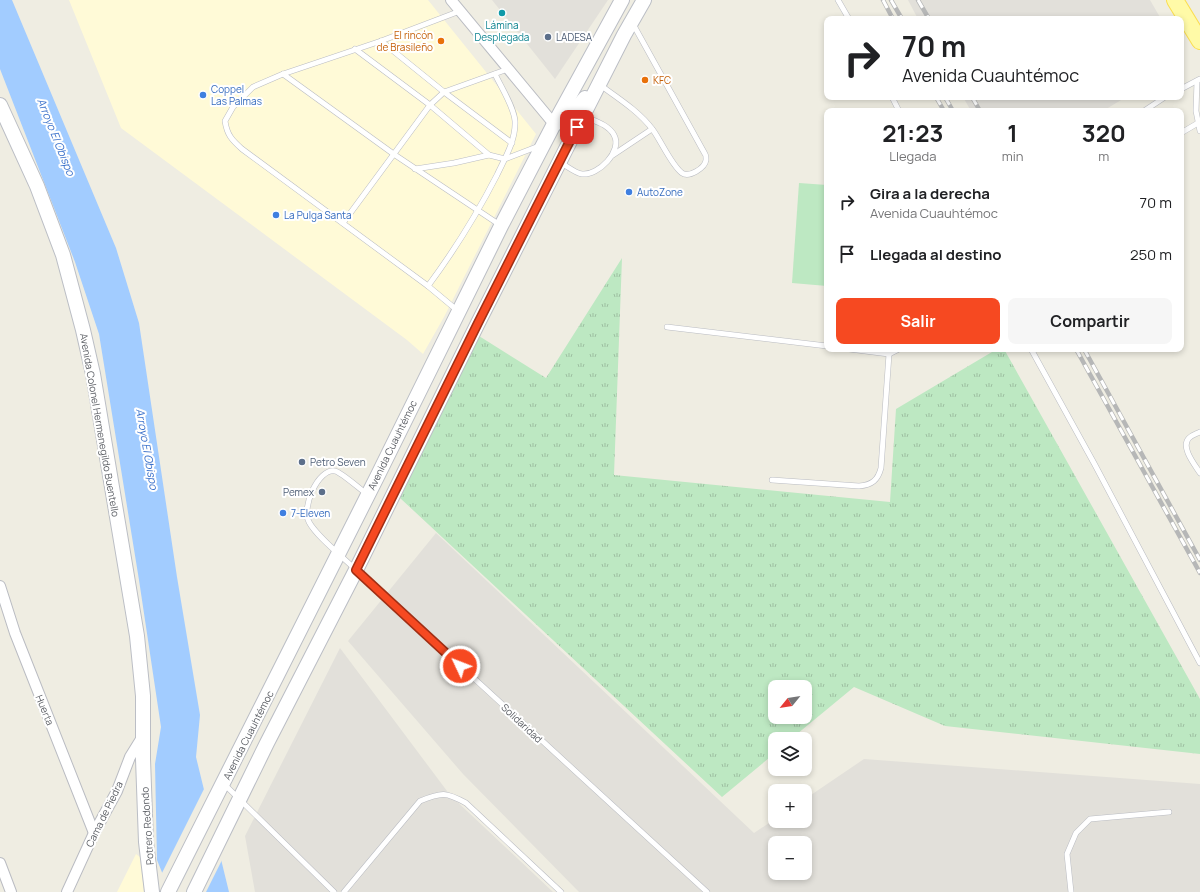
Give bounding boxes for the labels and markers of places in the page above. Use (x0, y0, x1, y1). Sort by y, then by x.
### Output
marker: Lámina Desplegada (497, 8, 507, 18)
place label: Lámina Desplegada (475, 18, 529, 44)
place label: El rincón de Brasileño (377, 28, 433, 54)
place label: LADESA (556, 30, 593, 44)
marker: LADESA (543, 32, 553, 42)
marker: El rincón de Brasileño (436, 36, 446, 46)
place label: KFC (653, 73, 671, 87)
marker: KFC (640, 75, 650, 85)
place label: Coppel Las Palmas (211, 82, 262, 108)
marker: Coppel Las Palmas (198, 90, 208, 100)
pin (560, 110, 594, 144)
place label: AutoZone (637, 185, 683, 199)
marker: AutoZone (624, 187, 634, 197)
place label: La Pulga Santa (284, 208, 352, 222)
marker: La Pulga Santa (271, 210, 281, 220)
place label: Petro Seven (310, 455, 366, 469)
marker: Petro Seven (297, 457, 307, 467)
place label: Pemex (283, 485, 315, 499)
marker: Pemex (317, 487, 327, 497)
place label: 7-Eleven (291, 506, 330, 520)
marker: 7-Eleven (278, 508, 288, 518)

